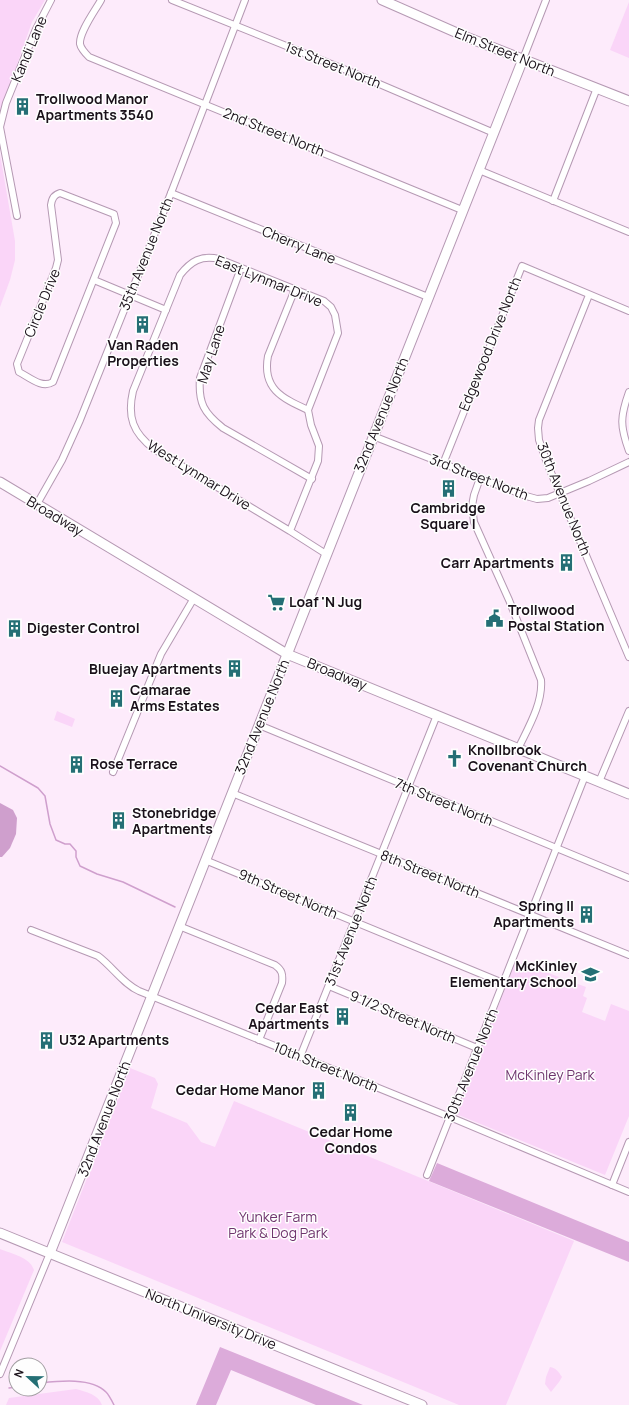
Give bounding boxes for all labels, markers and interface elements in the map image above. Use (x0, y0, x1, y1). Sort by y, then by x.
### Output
street label: Kandi Lane (6, 13, 51, 85)
street label: Elm Street North (452, 23, 558, 80)
street label: 1st Street North (282, 37, 384, 92)
place label: Trollwood Manor Apartments 3540 (36, 89, 154, 124)
building icon: Trollwood Manor Apartments 3540 (13, 97, 33, 117)
street label: 2nd Street North (221, 102, 328, 161)
street label: 35th Avenue North (114, 195, 177, 313)
street label: Cherry Lane (259, 221, 339, 268)
street label: East Lynmar Drive (213, 250, 326, 311)
street label: Circle Drive (19, 266, 64, 340)
street label: Edgewood Drive North (454, 274, 525, 414)
building icon: Van Raden Properties (133, 315, 153, 335)
street label: May Lane (192, 322, 229, 386)
place label: Van Raden Properties (107, 335, 179, 370)
street label: 32nd Avenue North (349, 354, 412, 475)
street label: West Lynmar Drive (144, 435, 255, 514)
street label: 30th Avenue North (533, 439, 596, 558)
street label: 3rd Street North (427, 449, 531, 504)
building icon: Cambridge Square I (438, 478, 458, 498)
street label: Broadway (23, 491, 88, 540)
place label: Cambridge Square I (411, 498, 485, 533)
place label: Carr Apartments (441, 553, 554, 572)
building icon: Carr Apartments (557, 553, 577, 573)
supermarket icon: Loaf 'N Jug (266, 592, 286, 612)
place label: Loaf 'N Jug (289, 592, 362, 611)
place label: Trollwood Postal Station (508, 600, 604, 635)
public building icon: Trollwood Postal Station (485, 608, 505, 628)
building icon: Digester Control (4, 618, 24, 638)
place label: Digester Control (27, 618, 140, 637)
street label: Broadway (304, 653, 370, 694)
street label: 32nd Avenue North (230, 656, 293, 777)
place label: Bluejay Apartments (89, 659, 222, 678)
building icon: Bluejay Apartments (225, 659, 245, 679)
place label: Camarae Arms Estates (130, 680, 220, 715)
building icon: Camarae Arms Estates (107, 688, 127, 708)
place label: Knollbrook Covenant Church (468, 740, 587, 775)
church icon: Knollbrook Covenant Church (445, 748, 465, 768)
building icon: Rose Terrace (67, 754, 87, 774)
place label: Rose Terrace (90, 754, 178, 773)
street label: 7th Street North (392, 773, 496, 830)
place label: Stonebridge Apartments (132, 803, 216, 838)
building icon: Stonebridge Apartments (109, 811, 129, 831)
street label: 8th Street North (378, 845, 483, 902)
street label: 9th Street North (236, 864, 341, 923)
street label: 31st Avenue North (320, 873, 381, 988)
place label: Spring II Apartments (493, 896, 574, 931)
building icon: Spring II Apartments (577, 904, 597, 924)
place label: McKinley Elementary School (450, 956, 577, 991)
school or university icon: McKinley Elementary School (580, 964, 600, 984)
street label: 9 1/2 Street North (347, 986, 459, 1048)
place label: Cedar East Apartments (248, 998, 329, 1033)
street label: 30th Avenue North (439, 1005, 502, 1124)
building icon: Cedar East Apartments (332, 1006, 352, 1026)
building icon: U32 Apartments (36, 1030, 56, 1050)
place label: U32 Apartments (59, 1030, 170, 1049)
street label: 10th Street North (271, 1037, 381, 1096)
street label: 32nd Avenue North (73, 1058, 134, 1179)
park label: McKinley Park (506, 1065, 595, 1084)
place label: Cedar Home Manor (176, 1080, 305, 1099)
building icon: Cedar Home Manor (308, 1080, 328, 1100)
building icon: Cedar Home Condos (341, 1102, 361, 1122)
place label: Cedar Home Condos (309, 1122, 393, 1157)
park label: Yunker Farm Park & Dog Park (228, 1207, 329, 1242)
street label: North University Drive (143, 1284, 280, 1354)
north arrow (8, 1357, 48, 1397)
text: N (10, 1367, 27, 1380)

